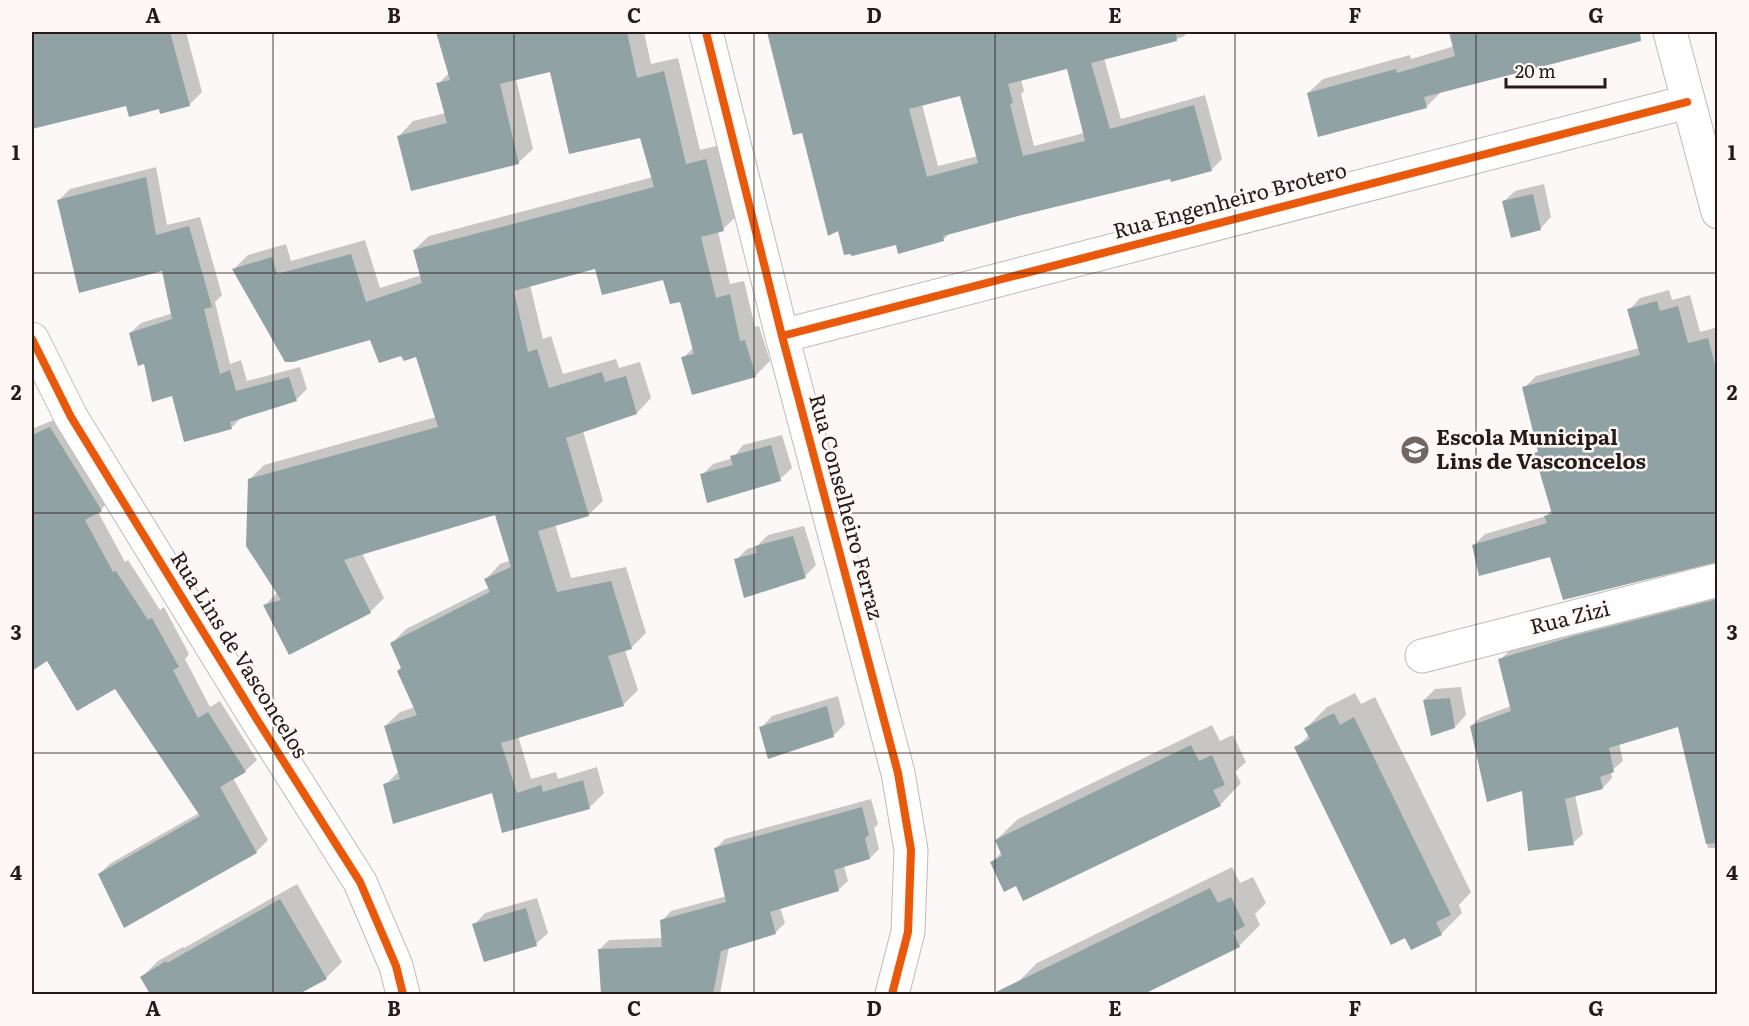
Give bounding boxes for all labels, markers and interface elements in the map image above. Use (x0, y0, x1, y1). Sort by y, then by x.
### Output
text: A (145, 0, 161, 29)
text: B (387, 0, 401, 29)
text: C (627, 0, 641, 29)
text: D (866, 0, 882, 29)
text: E (1108, 0, 1122, 29)
text: F (1349, 0, 1362, 29)
text: G (1588, 0, 1604, 29)
scale bar (1506, 51, 1605, 89)
text: 20 m (1515, 57, 1556, 84)
text: 1 (12, 136, 20, 166)
text: 1 (1728, 136, 1736, 166)
street label: Rua Engenheiro Brotero (1109, 152, 1350, 245)
text: 2 (11, 376, 22, 406)
text: 2 (1727, 376, 1738, 406)
street label: Rua Conselheiro Ferraz (803, 390, 894, 623)
place label: Escola Municipal Lins de Vasconcelos (1436, 420, 1646, 475)
school or university icon: Escola Municipal Lins de Vasconcelos (1399, 434, 1431, 466)
street label: Rua Lins de Vasconcelos (165, 544, 318, 763)
street label: Rua Zizi (1526, 591, 1612, 640)
text: 3 (10, 616, 22, 646)
text: 3 (1726, 616, 1738, 646)
text: 4 (10, 856, 22, 886)
text: 4 (1726, 856, 1738, 886)
text: A (145, 992, 161, 1022)
text: B (387, 992, 401, 1022)
text: C (627, 992, 641, 1022)
text: D (866, 992, 882, 1022)
text: E (1108, 992, 1122, 1022)
text: F (1349, 992, 1362, 1022)
text: G (1588, 992, 1604, 1022)

